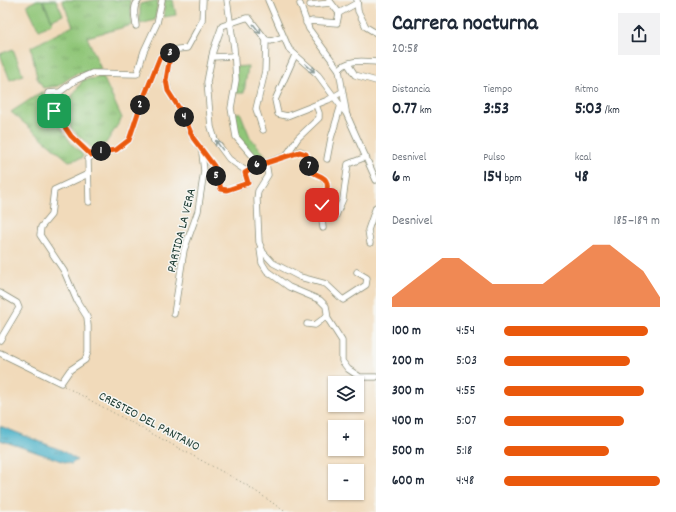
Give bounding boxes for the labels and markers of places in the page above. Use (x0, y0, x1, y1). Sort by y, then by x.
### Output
pin: 3 (160, 43, 180, 63)
pin (37, 94, 71, 128)
pin: 2 (130, 95, 150, 115)
pin: 4 (174, 107, 194, 127)
pin: 1 (91, 141, 111, 161)
pin: 6 (247, 155, 267, 175)
pin: 7 (299, 156, 319, 176)
pin: 5 (206, 166, 226, 186)
pin (305, 188, 339, 222)

